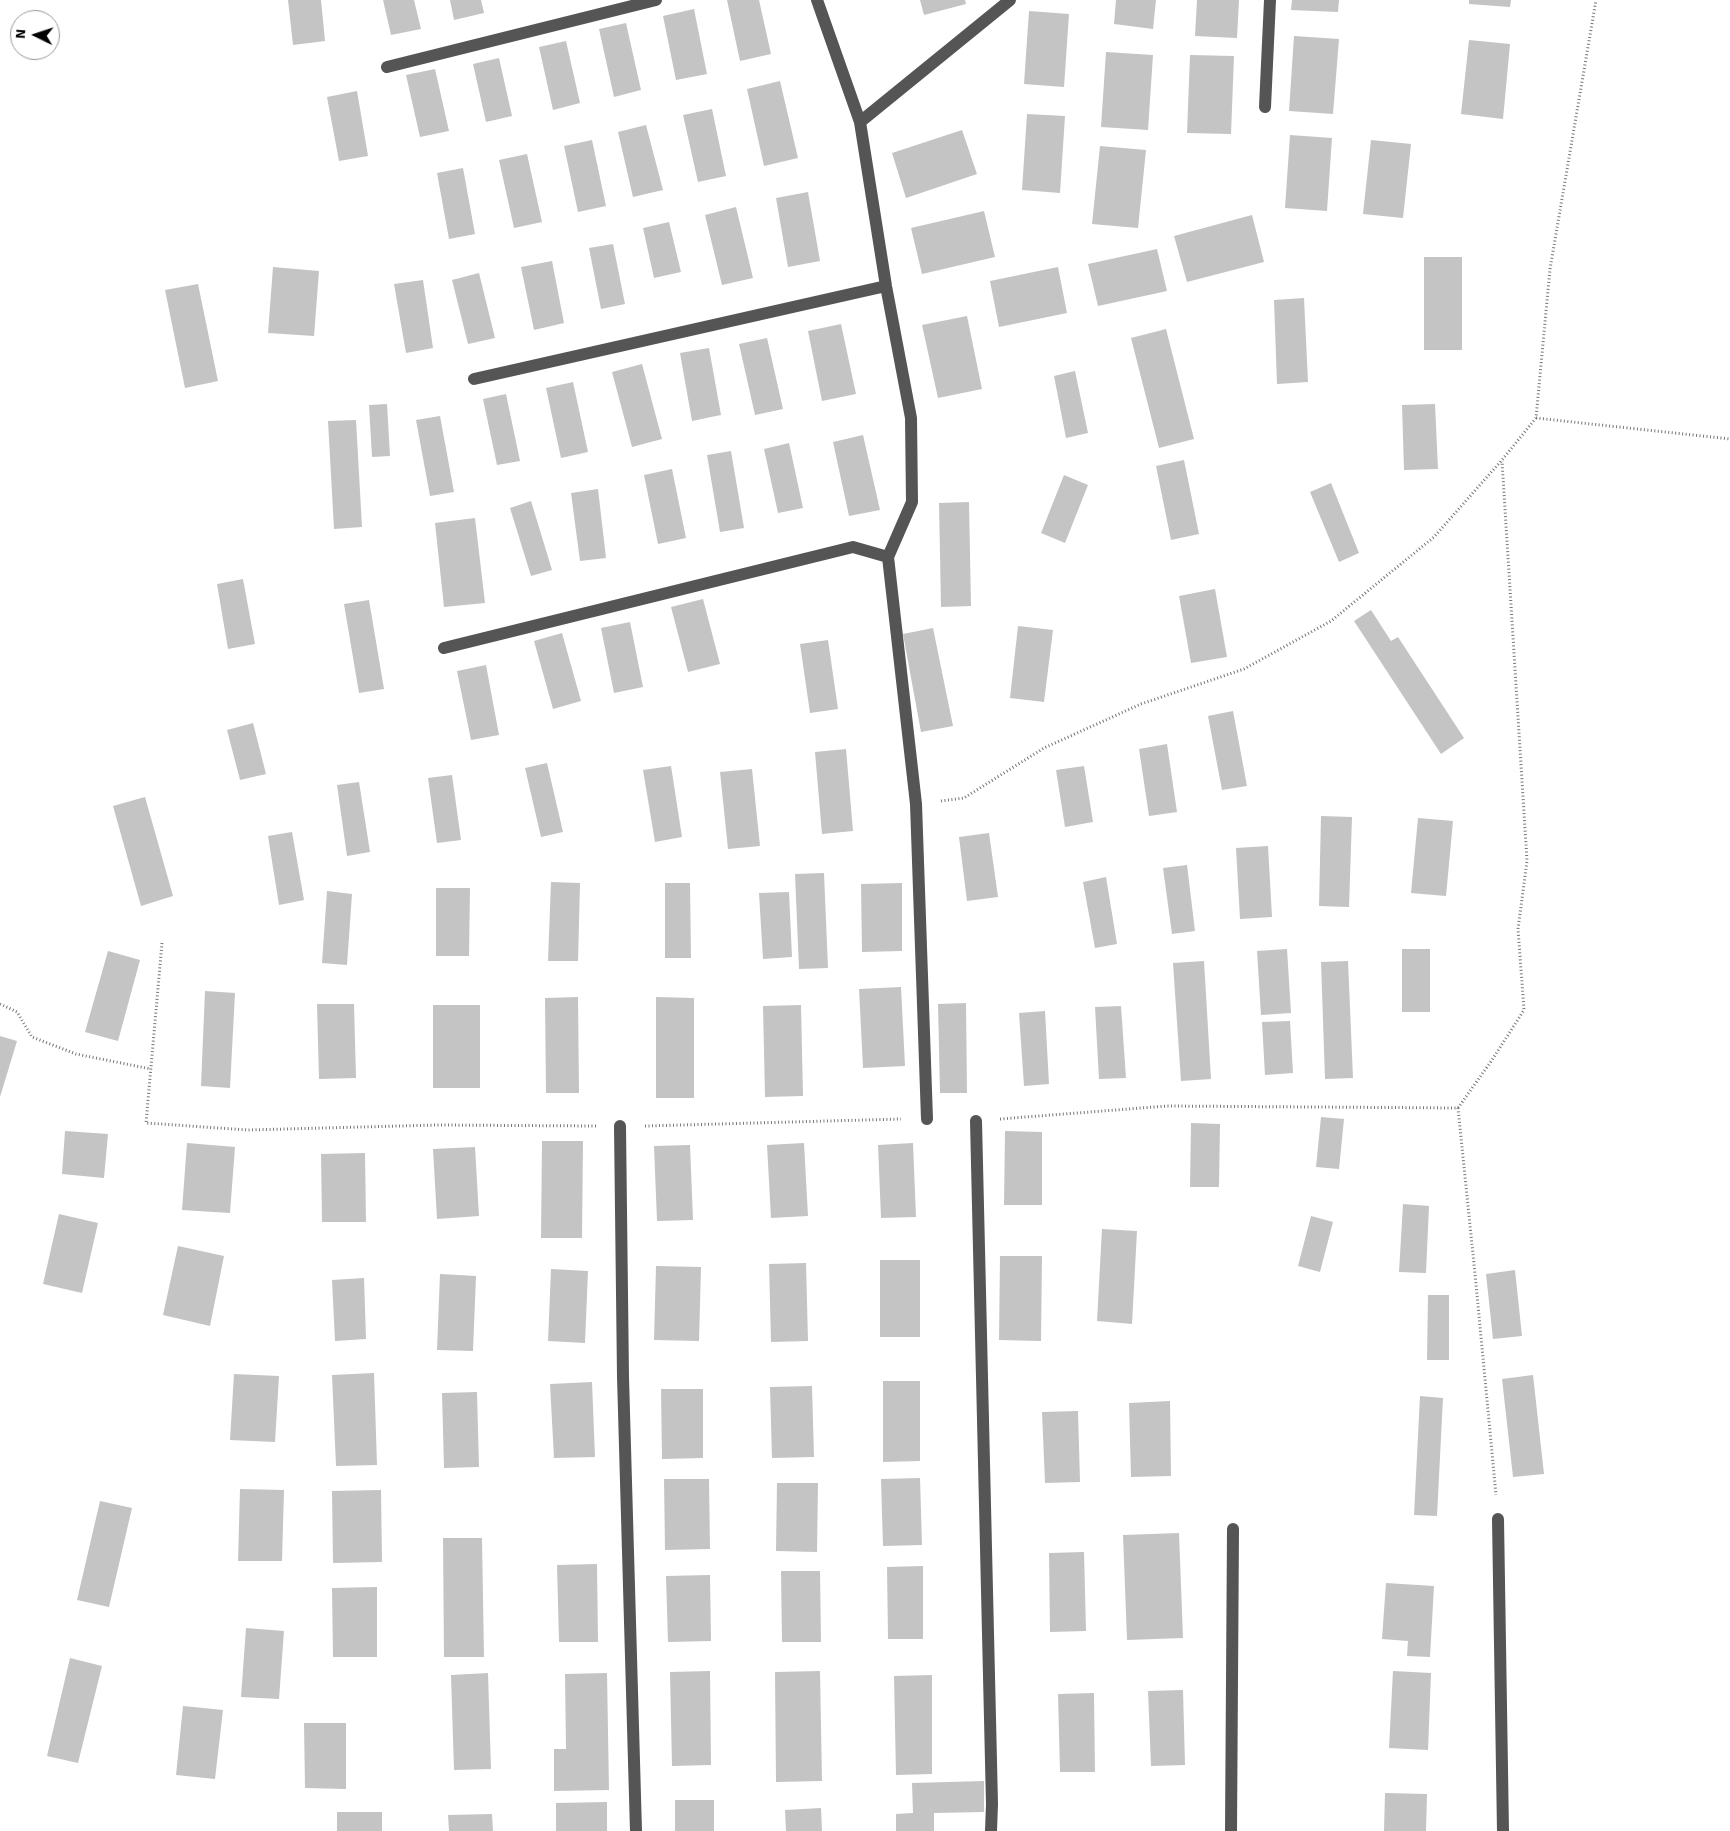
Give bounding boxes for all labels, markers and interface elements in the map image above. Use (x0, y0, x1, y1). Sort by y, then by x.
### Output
north arrow (10, 10, 60, 60)
text: N (12, 29, 29, 39)

